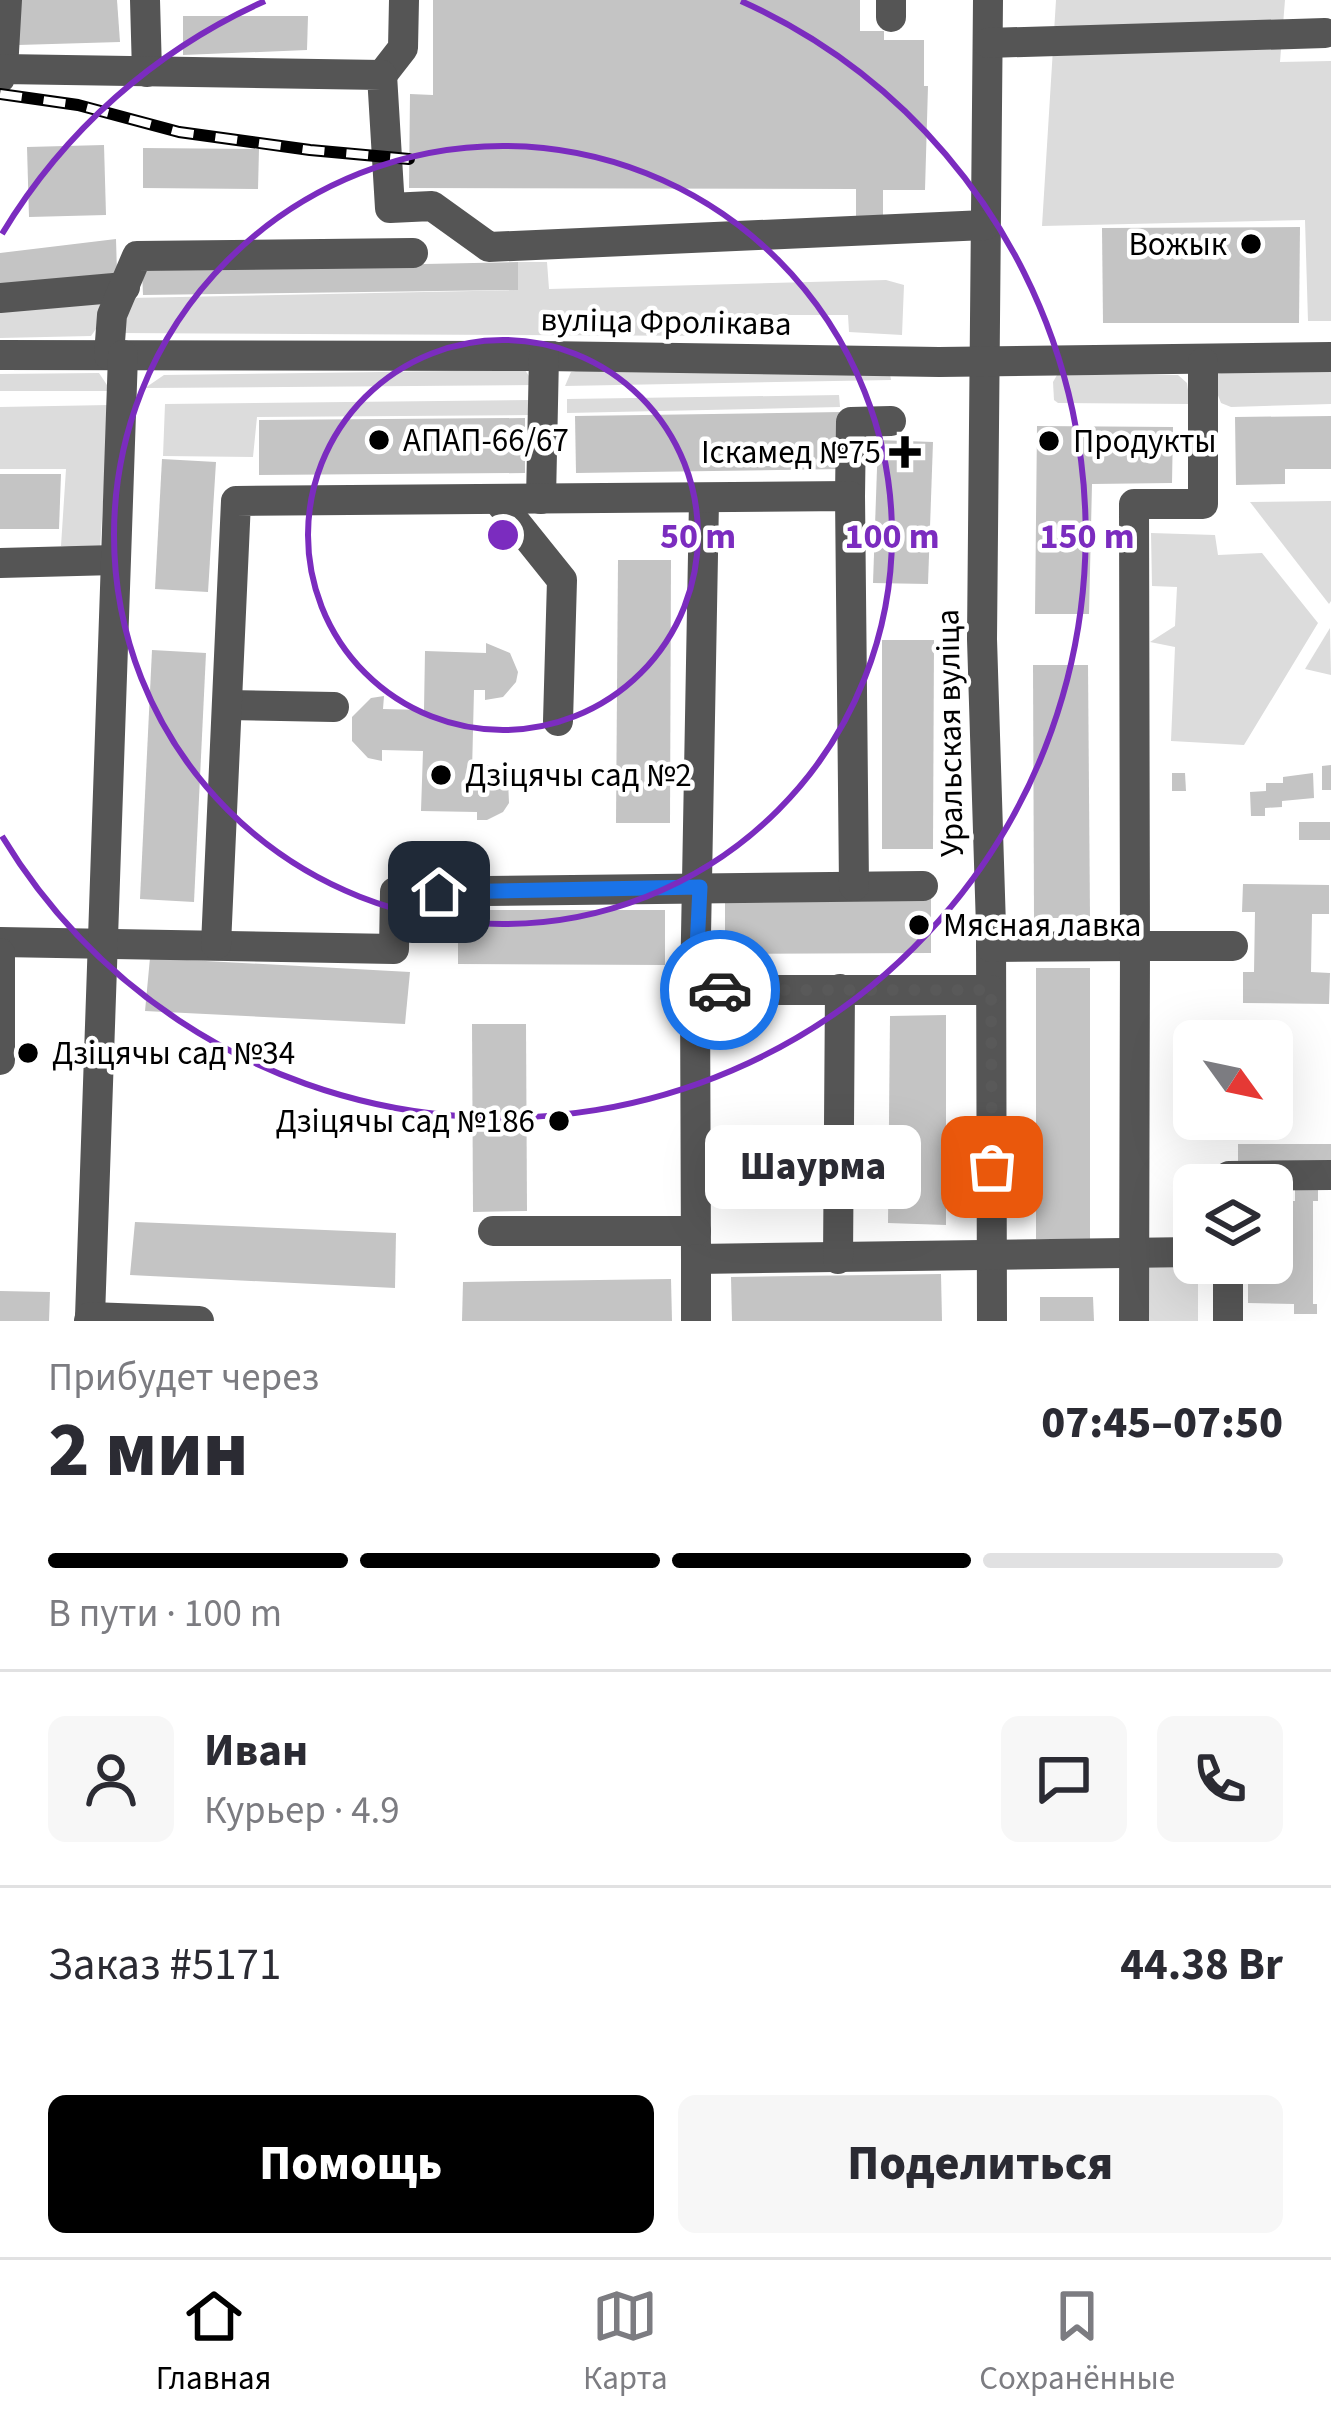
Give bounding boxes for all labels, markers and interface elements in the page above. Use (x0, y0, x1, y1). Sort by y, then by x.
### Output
place label: Вожык (1128, 221, 1228, 268)
marker: Вожык (1238, 231, 1264, 257)
street label: вуліца Фролікава (540, 296, 792, 348)
place label: АПАП-66/67 (403, 417, 569, 464)
place label: Продукты (1073, 418, 1217, 465)
marker: АПАП-66/67 (366, 427, 392, 453)
marker: Продукты (1036, 428, 1062, 454)
place label: Іскамед №75 (701, 429, 881, 476)
marker: Іскамед №75 (892, 439, 918, 465)
text: 50 m (660, 511, 736, 562)
text: 100 m (844, 511, 940, 562)
text: 150 m (1039, 511, 1135, 562)
centre of rings (482, 514, 524, 556)
street label: Уральская вуліца (924, 609, 976, 857)
place label: Дзіцячы сад №2 (465, 752, 692, 799)
marker: Дзіцячы сад №2 (428, 762, 454, 788)
pin (388, 841, 490, 943)
icon: home (406, 859, 472, 925)
place label: Мясная лавка (943, 902, 1141, 949)
marker: Мясная лавка (906, 912, 932, 938)
courier (660, 930, 780, 1050)
icon: car (687, 957, 753, 1023)
north arrow (1173, 1020, 1293, 1140)
map controls (1173, 1020, 1293, 1284)
place label: Дзіцячы сад №34 (52, 1030, 295, 1077)
marker: Дзіцячы сад №34 (15, 1040, 41, 1066)
place label: Дзіцячы сад №186 (275, 1098, 535, 1145)
marker: Дзіцячы сад №186 (546, 1108, 572, 1134)
pin (941, 1116, 1043, 1218)
callout: Шаурма (704, 1125, 920, 1209)
icon: bag (959, 1134, 1025, 1200)
text: Шаурма (740, 1139, 886, 1195)
button: layers (1173, 1164, 1293, 1284)
text: Прибудет через (48, 1350, 319, 1406)
text: 07:45–07:50 (1041, 1391, 1283, 1455)
text: 2 мин (48, 1395, 249, 1506)
text: В пути · 100 m (48, 1586, 282, 1642)
button: person (48, 1716, 174, 1842)
button: chat (1001, 1716, 1127, 1842)
button: phone (1157, 1716, 1283, 1842)
text: Иван (204, 1719, 308, 1783)
text: Курьер · 4.9 (204, 1783, 400, 1839)
text: Заказ #5171 (48, 1933, 281, 1997)
text: 44.38 Br (1120, 1933, 1283, 1997)
button: Помощь (48, 2095, 654, 2233)
button: Поделиться (678, 2095, 1283, 2233)
tab: Главная (156, 2283, 272, 2402)
tab: Карта (583, 2283, 668, 2402)
tab: Сохранённые (979, 2283, 1175, 2402)

